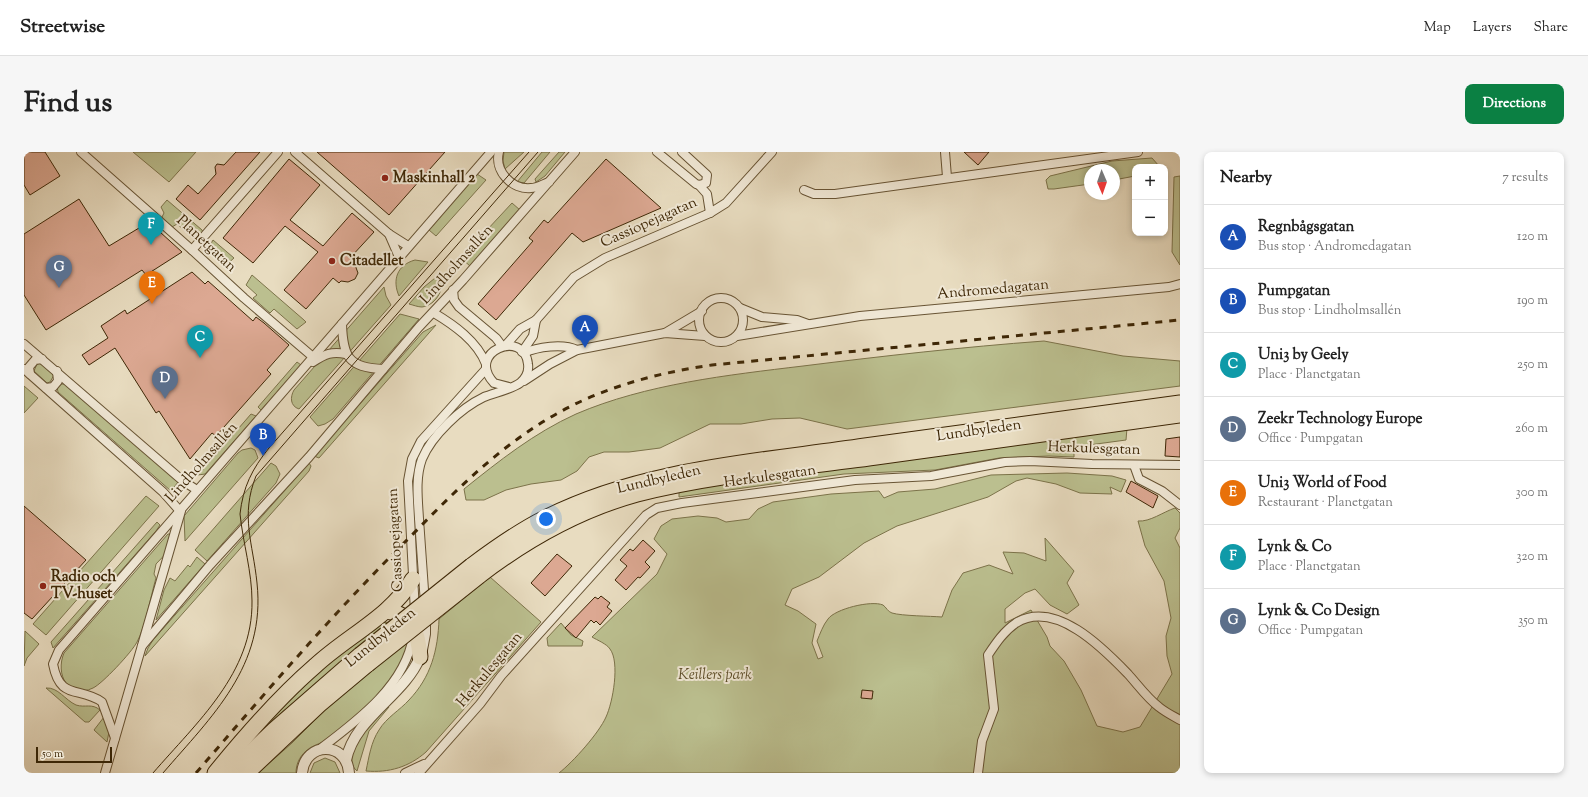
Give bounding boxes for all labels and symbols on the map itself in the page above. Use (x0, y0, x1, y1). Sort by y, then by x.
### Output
north arrow (1084, 164, 1120, 200)
place label: Maskinhall 2 (393, 168, 476, 189)
marker: Maskinhall 2 (380, 173, 390, 183)
street label: Cassiopejagatan (597, 192, 701, 254)
street label: Planetgatan (171, 211, 241, 277)
pin: F (138, 212, 164, 245)
street label: Lindholmsallén (415, 220, 499, 309)
place label: Citadellet (340, 251, 404, 272)
pin: G (46, 255, 72, 288)
marker: Citadellet (327, 256, 337, 266)
pin: E (139, 271, 165, 304)
street label: Andromedagatan (936, 275, 1050, 305)
pin: A (572, 315, 598, 348)
pin: C (187, 325, 213, 358)
pin: D (152, 366, 178, 399)
street label: Lundbyleden (935, 415, 1023, 447)
street label: Lindholmsallén (161, 418, 243, 508)
pin: B (250, 423, 276, 456)
street label: Herkulesgatan (1047, 437, 1141, 461)
street label: Lundbyleden (615, 460, 703, 500)
street label: Herkulesgatan (723, 460, 818, 494)
street label: Cassiopejagatan (383, 487, 409, 592)
your location (536, 509, 556, 529)
place label: Radio och TV-huset (51, 567, 116, 605)
marker: Radio och TV-huset (38, 581, 48, 591)
street label: Lundbyleden (341, 603, 421, 673)
street label: Herkulesgatan (452, 628, 528, 712)
park label: Keillers park (678, 665, 752, 686)
scale bar (36, 745, 112, 764)

